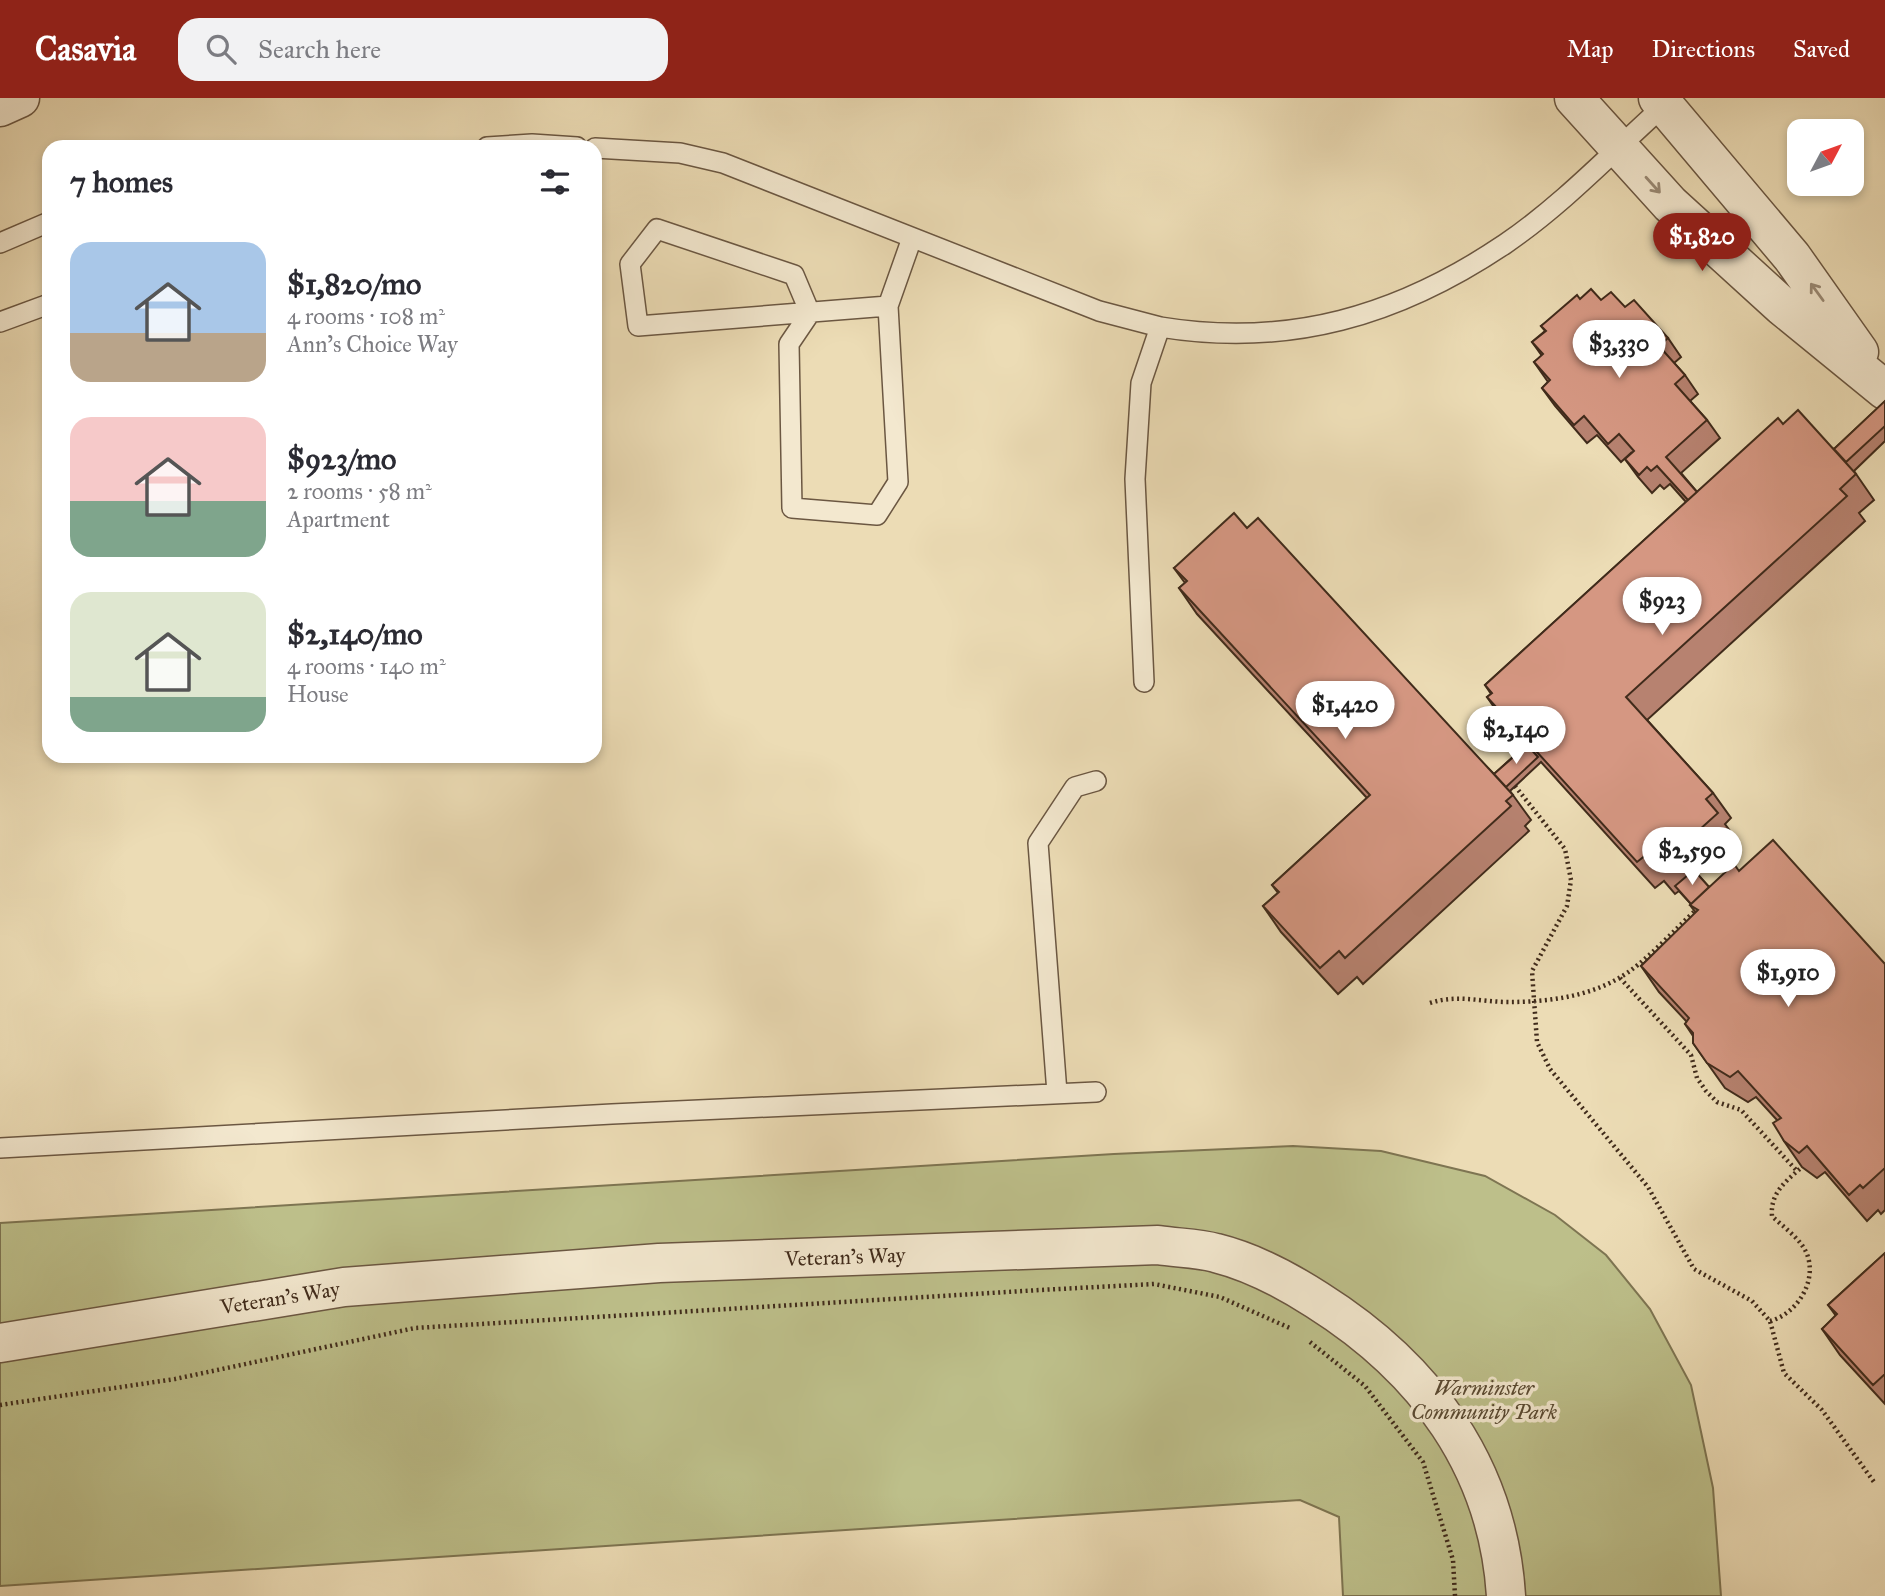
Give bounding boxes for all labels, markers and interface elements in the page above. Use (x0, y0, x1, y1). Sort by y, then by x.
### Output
search box (178, 18, 668, 81)
text: Casavia (35, 29, 136, 69)
icon: search (202, 30, 240, 68)
text: Search here (258, 33, 381, 65)
text: Map (1567, 34, 1614, 64)
text: Directions (1652, 34, 1755, 64)
text: Saved (1793, 34, 1850, 64)
north arrow (1787, 119, 1864, 196)
map controls (1787, 119, 1864, 196)
icon: filters (536, 163, 574, 201)
text: 7 homes (70, 164, 173, 200)
one-way arrow (1645, 176, 1661, 194)
pin: $1,820 (1645, 214, 1759, 273)
text: $1,820 (1669, 222, 1735, 250)
text: $1,820/mo (287, 266, 421, 302)
icon: home (126, 270, 210, 354)
one-way arrow (1810, 283, 1824, 302)
text: 4 rooms · 108 m² (287, 302, 445, 330)
pin: $3,330 (1562, 320, 1676, 380)
text: $3,330 (1589, 329, 1649, 357)
text: Ann's Choice Way (287, 330, 458, 358)
text: $923/mo (287, 441, 396, 477)
icon: home (126, 445, 210, 529)
text: 2 rooms · 58 m² (287, 477, 432, 505)
text: Apartment (287, 505, 390, 533)
pin: $923 (1621, 578, 1703, 637)
text: $923 (1639, 586, 1685, 614)
text: $2,140/mo (287, 616, 423, 652)
icon: home (126, 620, 210, 704)
text: 4 rooms · 140 m² (287, 652, 446, 680)
text: House (287, 680, 349, 708)
pin: $1,420 (1288, 682, 1402, 741)
text: $1,420 (1312, 690, 1378, 718)
pin: $2,140 (1459, 706, 1573, 766)
text: $2,140 (1483, 715, 1549, 743)
pin: $2,590 (1635, 828, 1749, 887)
text: $2,590 (1658, 836, 1726, 864)
pin: $1,910 (1731, 950, 1845, 1009)
text: $1,910 (1756, 958, 1820, 986)
street label: Veteran's Way (783, 1242, 907, 1272)
street label: Veteran's Way (217, 1276, 343, 1320)
park label: Warminster Community Park (1411, 1375, 1558, 1425)

